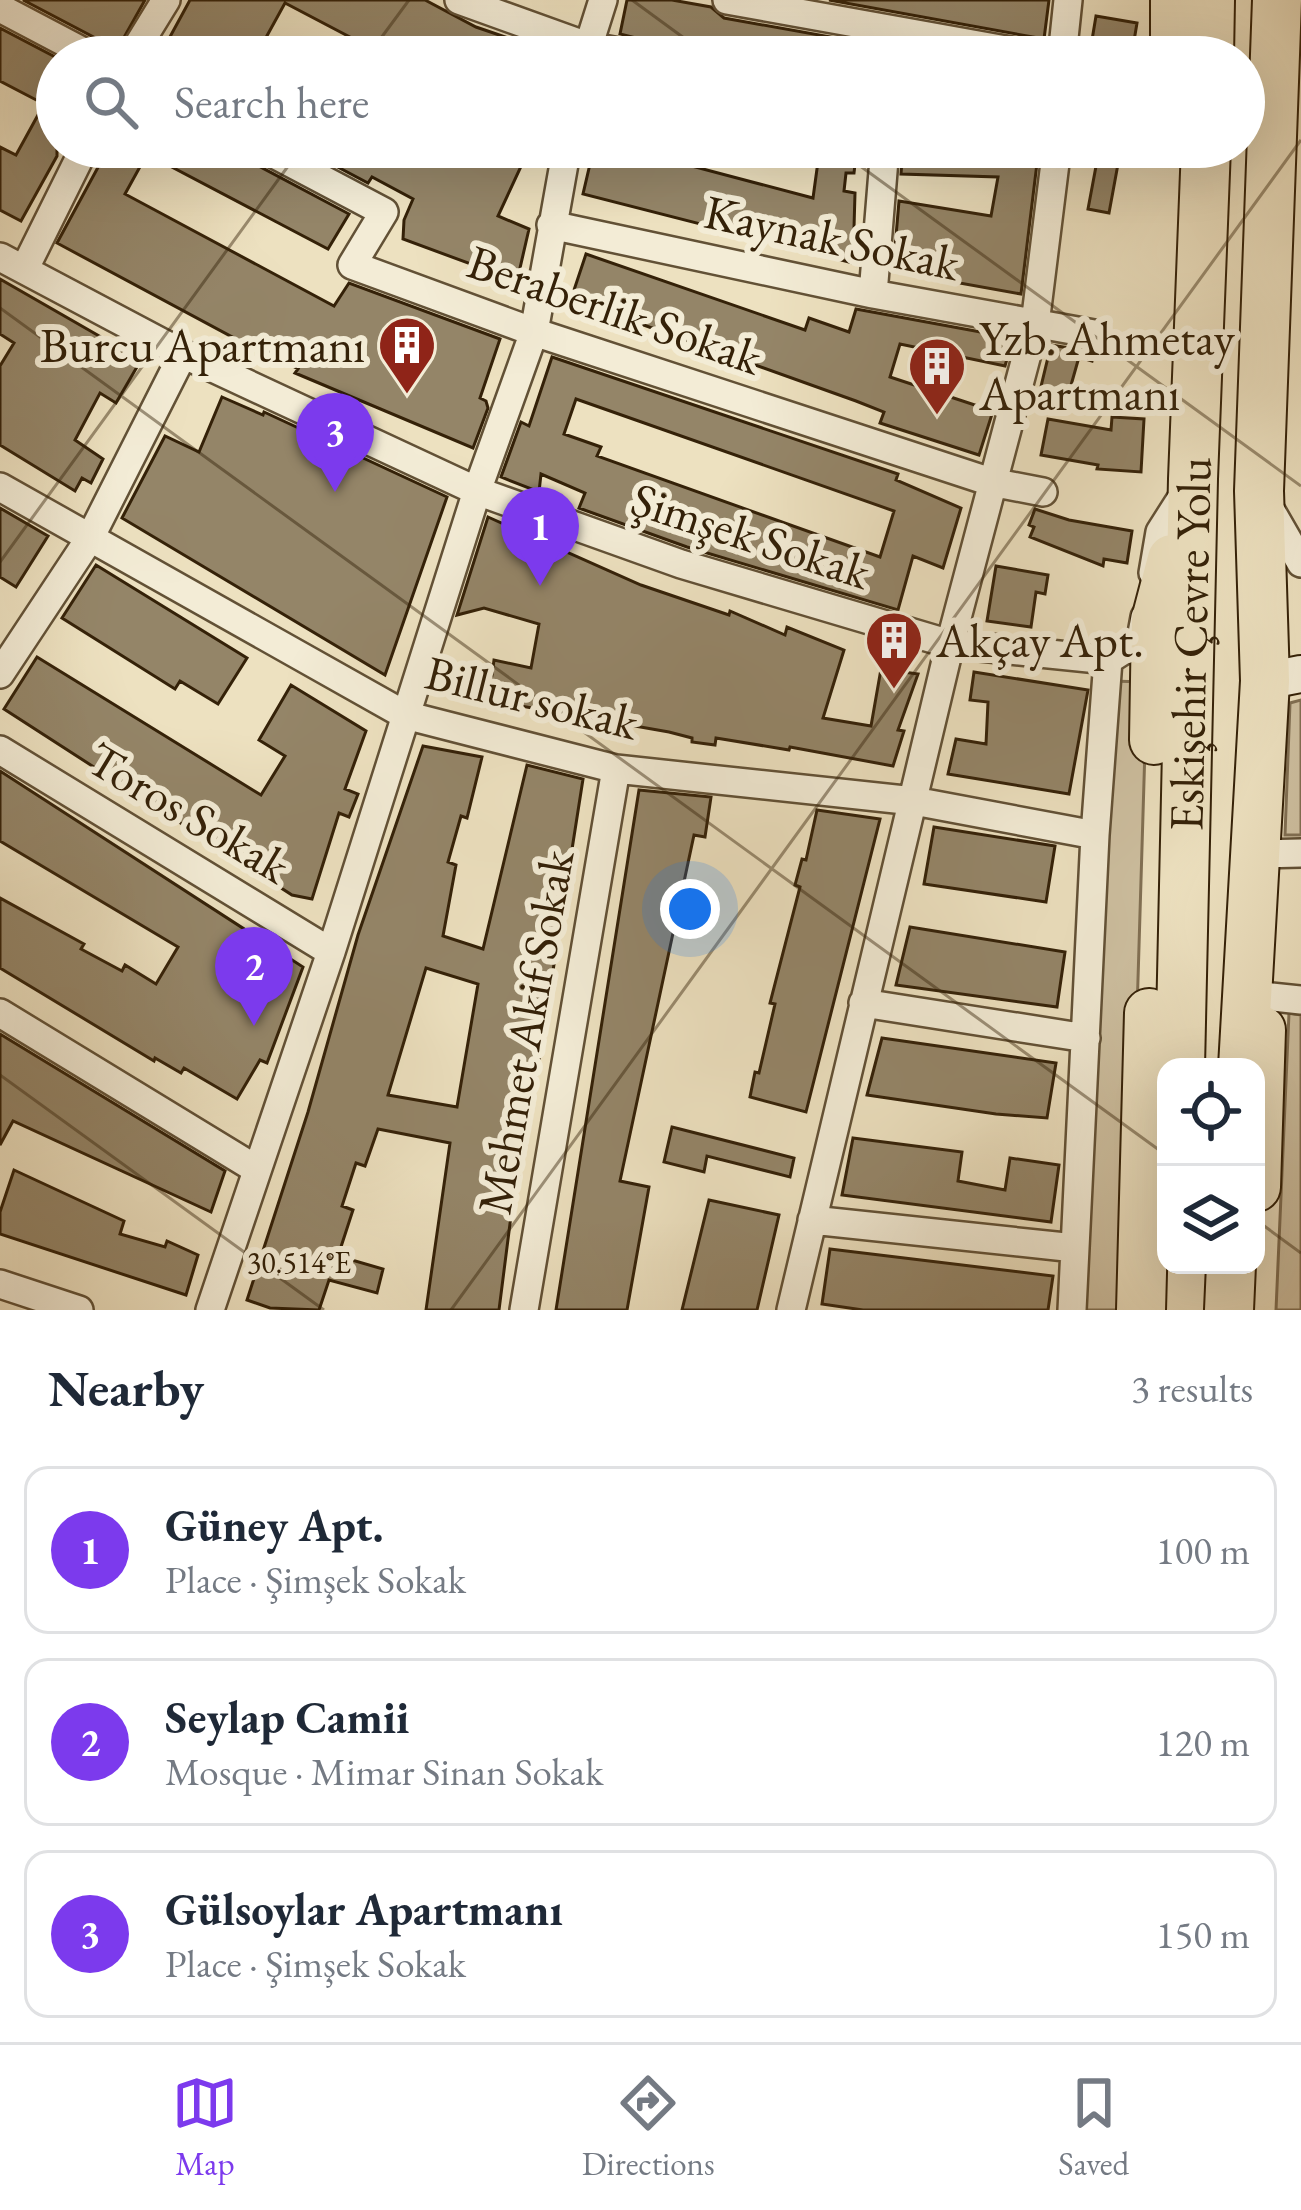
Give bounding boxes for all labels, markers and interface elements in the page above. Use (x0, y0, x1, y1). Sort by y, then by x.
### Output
search box (36, 36, 1265, 168)
icon: search (78, 69, 144, 135)
text: Search here (174, 73, 369, 131)
street label: Kaynak Sokak (699, 180, 965, 294)
street label: Beraberlik Sokak (460, 230, 770, 388)
place label: Yzb. Ahmetay Apartmanı (978, 307, 1236, 424)
place label: Burcu Apartmanı (40, 314, 365, 376)
building icon: Burcu Apartmanı (376, 314, 438, 396)
building icon: Yzb. Ahmetay Apartmanı (906, 335, 968, 417)
pin: 3 (296, 393, 374, 492)
street label: Eskişehir Çevre Yolu (1154, 456, 1225, 832)
street label: Şimşek Sokak (624, 467, 879, 603)
pin: 1 (501, 487, 579, 586)
building icon: Akçay Apt. (863, 609, 925, 691)
place label: Akçay Apt. (935, 609, 1144, 671)
street label: Billur sokak (419, 641, 645, 753)
street label: Toros Sokak (76, 727, 302, 897)
street label: Mehmet Akif Sokak (462, 845, 588, 1219)
your location (660, 879, 720, 939)
pin: 2 (215, 927, 293, 1026)
map controls (1157, 1058, 1265, 1274)
button: locate (1157, 1058, 1265, 1166)
button: layers (1157, 1166, 1265, 1274)
text: 30.514°E (247, 1243, 351, 1282)
text: Nearby (48, 1355, 204, 1421)
text: 3 results (1131, 1363, 1253, 1414)
text: Güney Apt. (165, 1496, 384, 1554)
text: 1 (80, 1525, 100, 1576)
text: 100 m (1156, 1525, 1250, 1576)
text: Place · Şimşek Sokak (165, 1554, 466, 1605)
text: Seylap Camii (165, 1688, 409, 1746)
text: 2 (80, 1717, 100, 1768)
text: 120 m (1156, 1717, 1250, 1768)
text: Mosque · Mimar Sinan Sokak (165, 1746, 603, 1797)
text: Gülsoylar Apartmanı (165, 1880, 563, 1938)
text: 3 (80, 1909, 100, 1960)
text: 150 m (1156, 1909, 1250, 1960)
text: Place · Şimşek Sokak (165, 1938, 466, 1989)
tab: Map (172, 2070, 238, 2185)
tab: Directions (582, 2070, 715, 2185)
tab: Saved (1058, 2070, 1129, 2185)

